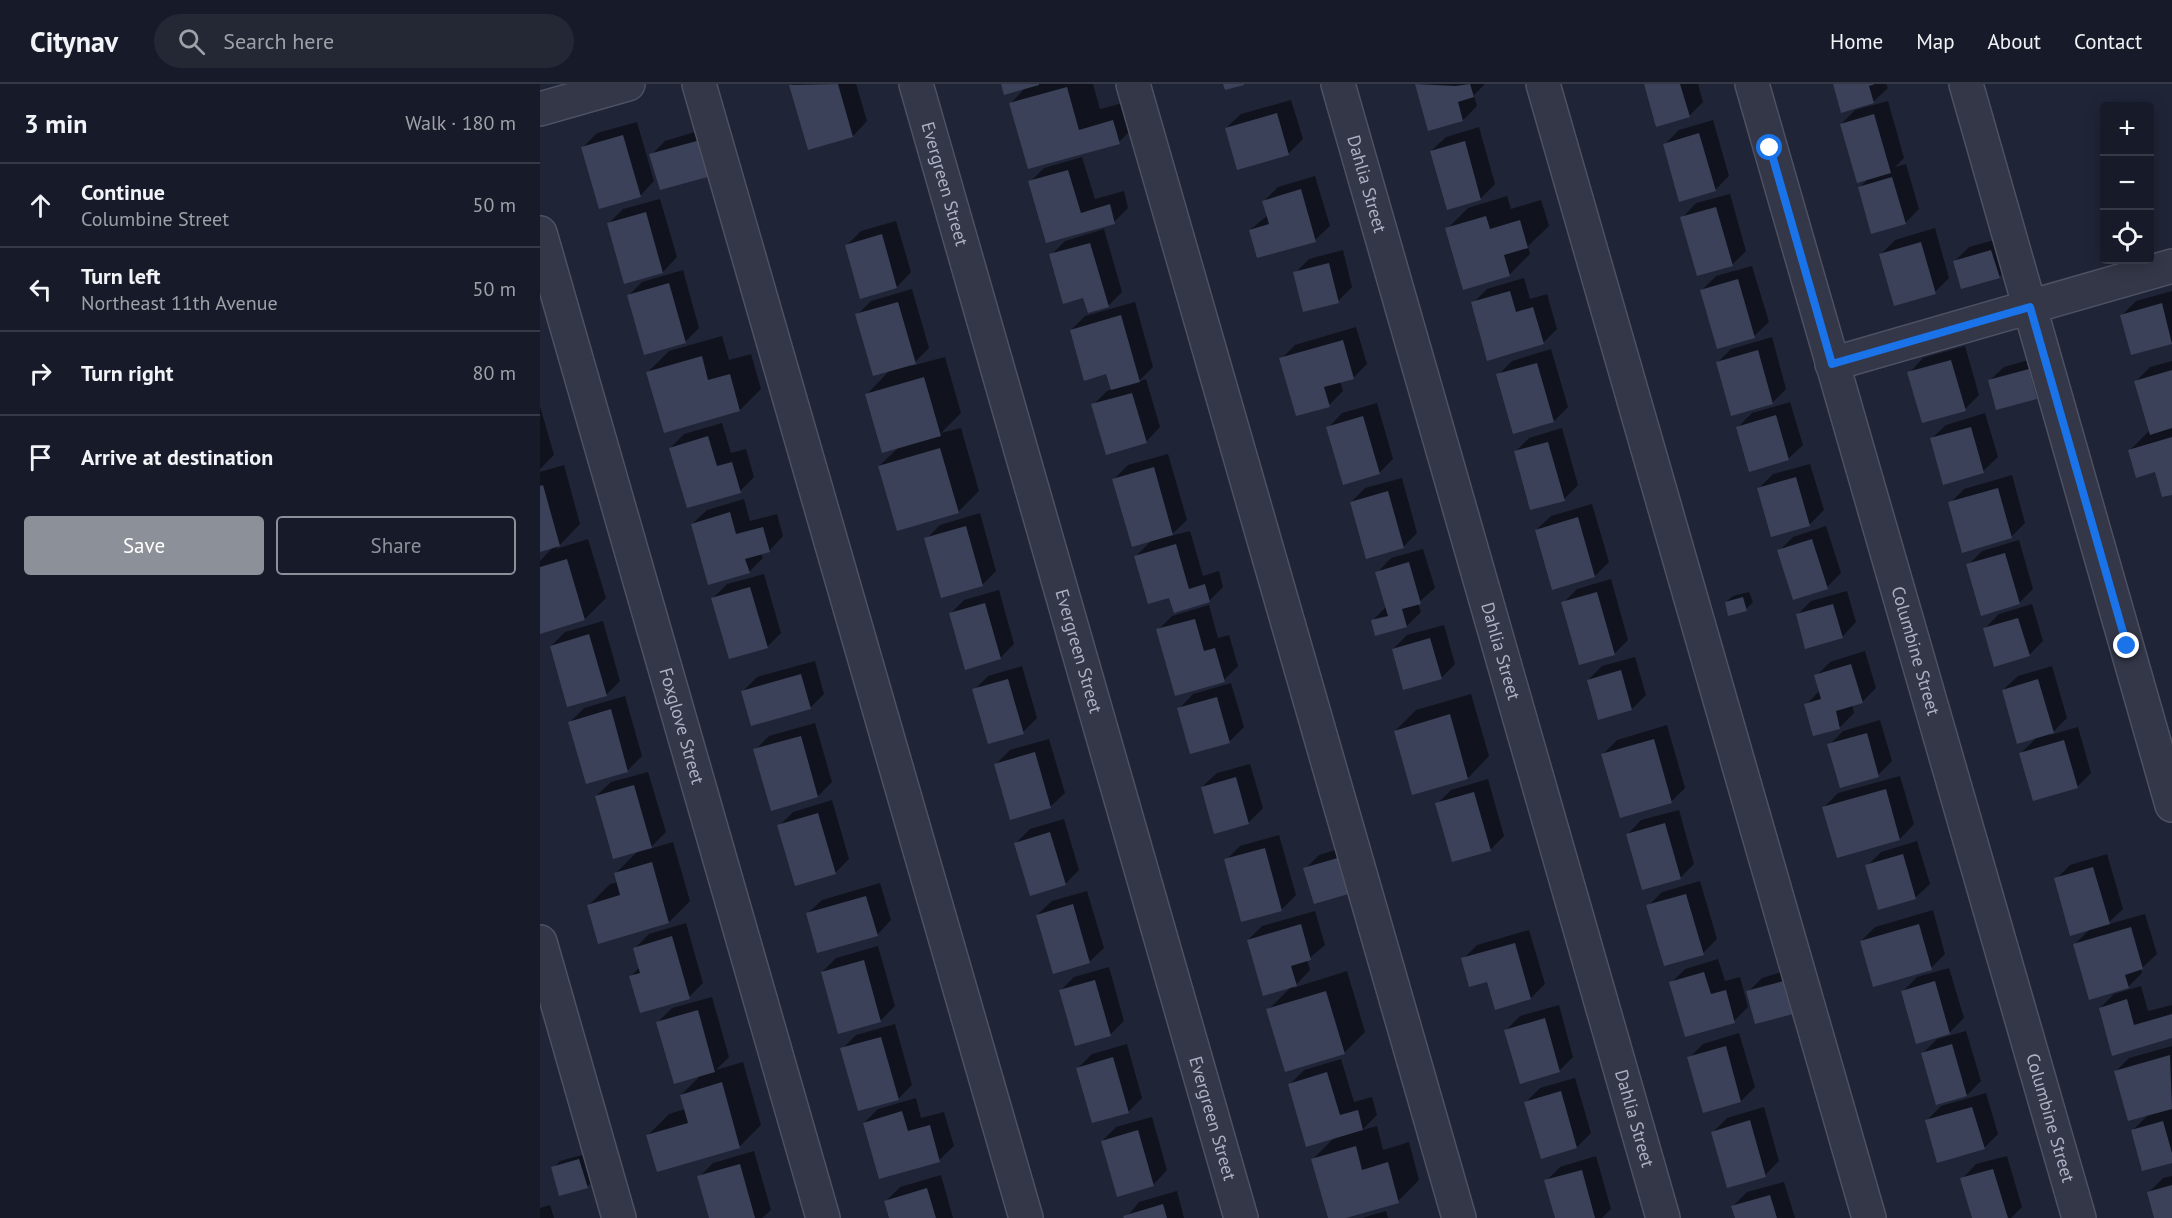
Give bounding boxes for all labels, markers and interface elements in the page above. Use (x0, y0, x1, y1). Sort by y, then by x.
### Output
search box (154, 14, 574, 68)
text: Citynav (30, 23, 118, 60)
icon: search (175, 25, 208, 58)
text: Search here (223, 27, 334, 55)
text: Home (1830, 28, 1883, 55)
text: Map (1916, 28, 1955, 55)
text: About (1988, 28, 2041, 55)
text: Contact (2074, 28, 2142, 55)
map controls (2100, 102, 2154, 264)
button: + (2100, 102, 2154, 156)
text: 3 min (24, 107, 87, 140)
text: Walk · 180 m (405, 110, 516, 136)
street label: Evergreen Street (916, 119, 974, 249)
street label: Dahlia Street (1342, 132, 1392, 235)
route start (1756, 134, 1782, 160)
button: − (2100, 156, 2154, 210)
text: Continue (81, 178, 165, 206)
icon: ahead (24, 189, 57, 222)
text: 50 m (473, 192, 516, 218)
text: Columbine Street (81, 206, 229, 232)
button: locate (2100, 210, 2154, 264)
text: Turn left (81, 262, 161, 290)
icon: left (24, 273, 57, 306)
text: 50 m (473, 276, 516, 302)
text: Northeast 11th Avenue (81, 290, 278, 316)
icon: right (24, 357, 57, 390)
text: Turn right (81, 359, 173, 387)
text: 80 m (473, 360, 516, 386)
icon: arrive (24, 441, 57, 474)
text: Arrive at destination (81, 443, 273, 471)
button: Save (24, 516, 264, 575)
button: Share (276, 516, 516, 575)
street label: Columbine Street (1886, 584, 1945, 718)
street label: Evergreen Street (1050, 586, 1108, 716)
street label: Dahlia Street (1476, 600, 1526, 702)
route end (2113, 632, 2139, 658)
street label: Foxglove Street (654, 665, 710, 787)
street label: Columbine Street (2021, 1051, 2080, 1185)
street label: Evergreen Street (1184, 1054, 1242, 1183)
street label: Dahlia Street (1610, 1067, 1660, 1170)

